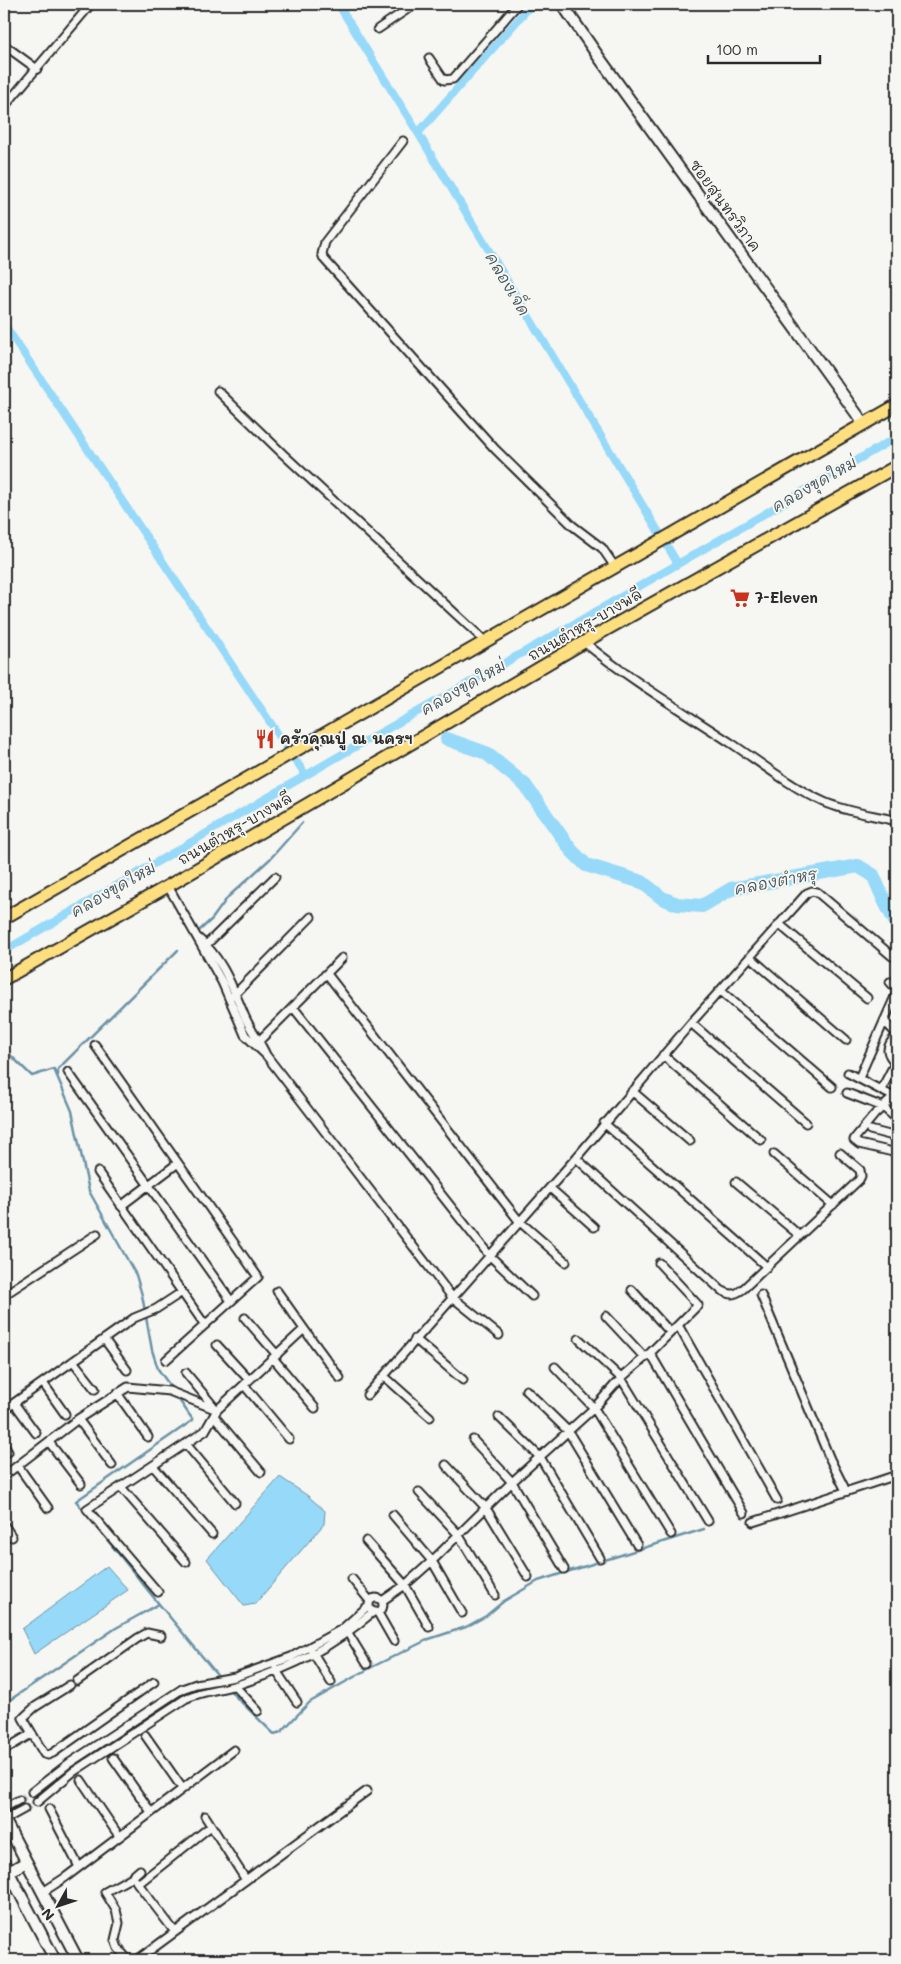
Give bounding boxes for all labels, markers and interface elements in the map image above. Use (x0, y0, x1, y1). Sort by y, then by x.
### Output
scale bar (708, 32, 821, 64)
text: 100 m (716, 39, 758, 59)
street label: ซอยสุนทรวิภาค (684, 155, 766, 257)
water label: คลองเจ็ด (481, 247, 538, 319)
water label: คลองขุดใหม่ (768, 450, 862, 519)
street label: ถนนตำหรุ-บางพลี (524, 583, 646, 667)
supermarket icon: 7-Eleven (729, 587, 751, 609)
place label: 7-Eleven (755, 587, 818, 607)
water label: คลองขุดใหม่ (417, 653, 511, 722)
restaurant icon: ครัวคุณปู ณ นครฯ (254, 728, 276, 750)
place label: ครัวคุณปู ณ นครฯ (280, 728, 413, 751)
street label: ถนนตำหรุ-บางพลี (174, 787, 296, 871)
water label: คลองขุดใหม่ (67, 855, 161, 924)
water label: คลองตำหรุ (733, 862, 820, 902)
north arrow (32, 1882, 82, 1932)
text: N (37, 1904, 58, 1925)

